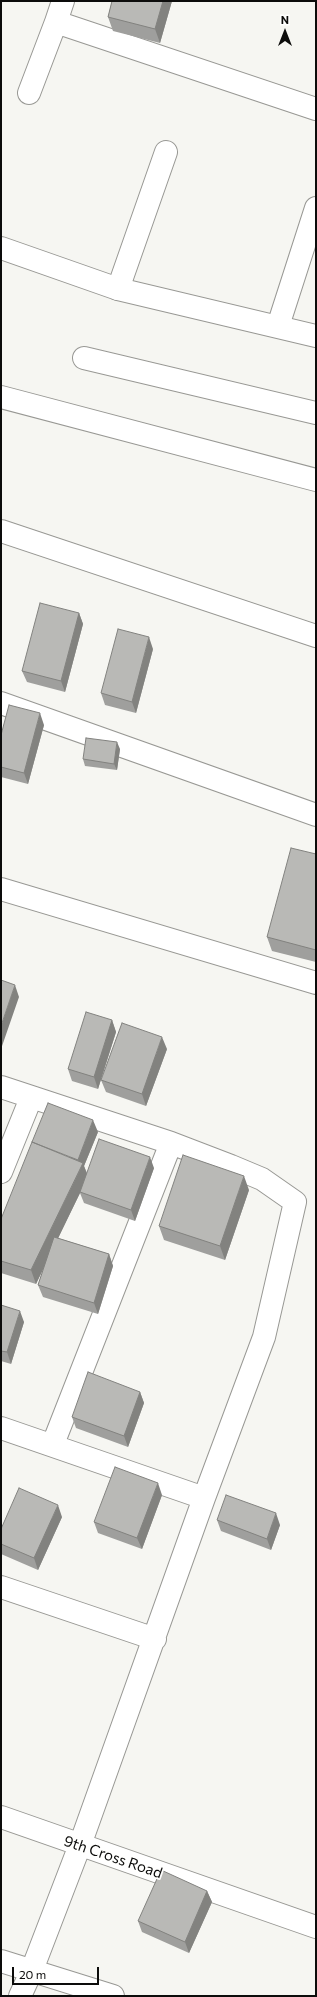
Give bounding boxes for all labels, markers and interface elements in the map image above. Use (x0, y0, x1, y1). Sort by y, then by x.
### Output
north arrow (265, 12, 305, 52)
text: N (281, 13, 289, 26)
street label: 9th Cross Road (61, 1832, 165, 1882)
scale bar (14, 1959, 101, 1985)
text: 20 m (19, 1967, 46, 1981)

